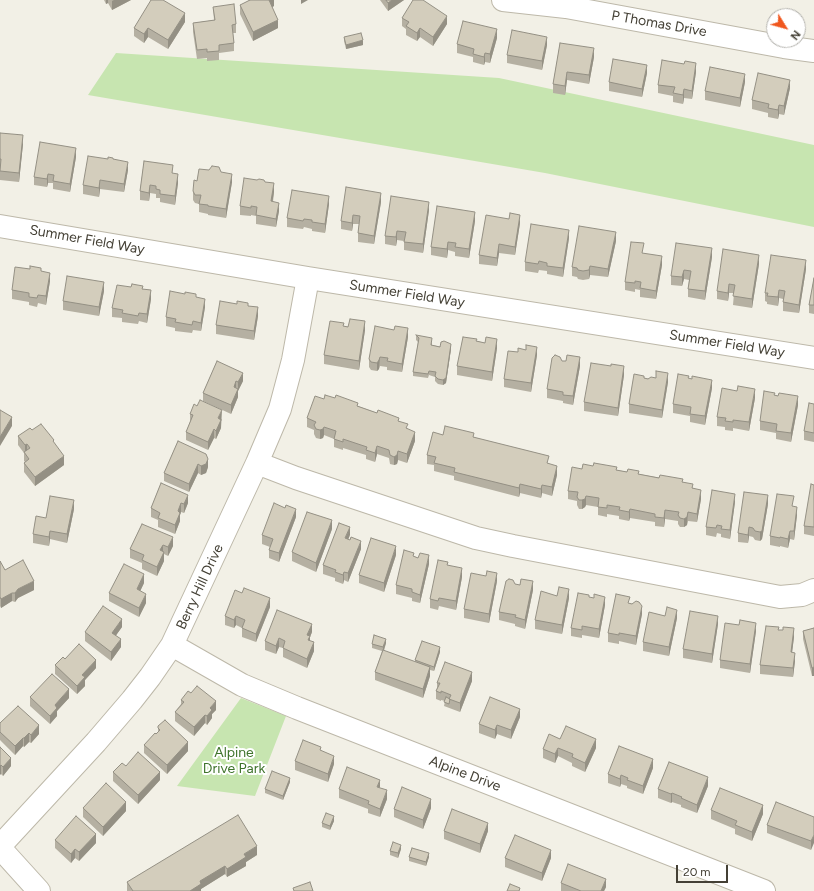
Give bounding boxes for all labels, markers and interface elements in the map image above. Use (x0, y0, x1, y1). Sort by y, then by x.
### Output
street label: P Thomas Drive (610, 7, 708, 41)
north arrow (766, 8, 806, 48)
text: N (787, 28, 803, 42)
street label: Summer Field Way (28, 222, 146, 258)
street label: Summer Field Way (348, 277, 466, 311)
street label: Summer Field Way (668, 327, 786, 361)
street label: Berry Hill Drive (173, 542, 227, 632)
park label: Alpine Drive Park (203, 745, 265, 778)
street label: Alpine Drive (427, 753, 503, 795)
scale bar (678, 857, 730, 883)
text: 20 m (683, 865, 711, 879)

